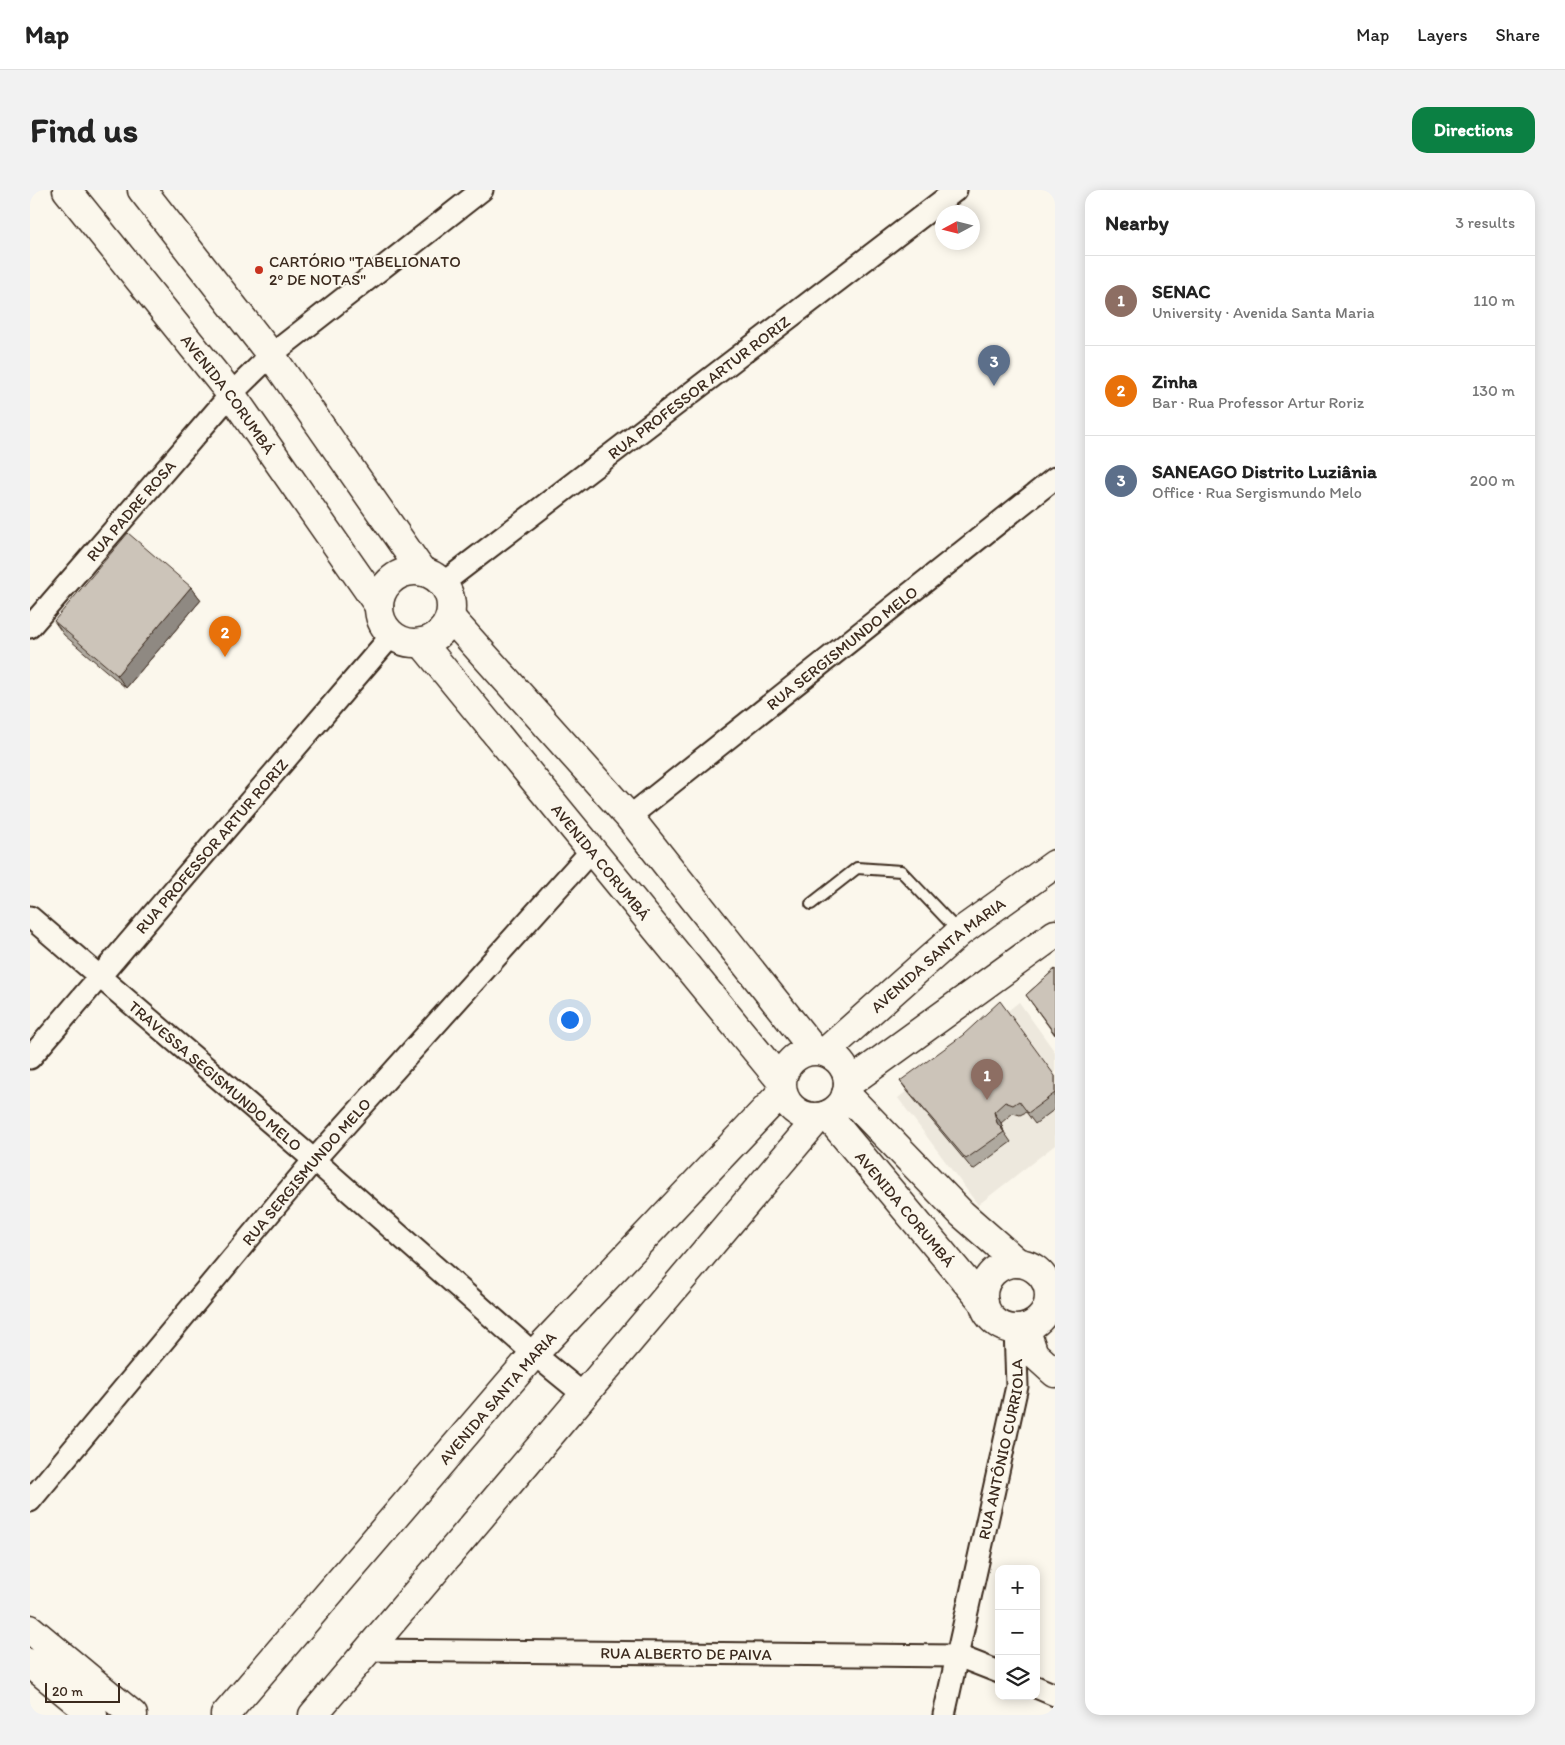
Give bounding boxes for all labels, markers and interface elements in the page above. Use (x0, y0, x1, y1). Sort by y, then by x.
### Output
text: Map (25, 20, 69, 49)
text: Map (1356, 24, 1389, 46)
text: Layers (1417, 24, 1467, 46)
text: Share (1495, 24, 1540, 46)
button: Directions (1412, 107, 1535, 153)
text: Find us (30, 109, 138, 151)
north arrow (935, 205, 980, 250)
text: Nearby (1105, 210, 1169, 235)
text: 3 results (1455, 213, 1515, 232)
place label: CARTÓRIO "TABELIONATO 2º DE NOTAS" (269, 252, 461, 289)
marker: CARTÓRIO "TABELIONATO 2º DE NOTAS" (253, 264, 265, 276)
text: SENAC (1152, 280, 1210, 303)
text: 1 (1117, 291, 1125, 310)
text: 110 m (1473, 291, 1515, 310)
text: University · Avenida Santa Maria (1152, 303, 1375, 322)
street label: RUA PROFESSOR ARTUR RORIZ (604, 312, 794, 463)
street label: AVENIDA CORUMBÁ (177, 331, 279, 458)
pin: 3 (978, 345, 1010, 386)
text: Zinha (1152, 370, 1197, 393)
text: 2 (1117, 381, 1125, 400)
text: 130 m (1472, 381, 1515, 400)
text: Bar · Rua Professor Artur Roriz (1152, 393, 1364, 412)
street label: RUA PADRE ROSA (82, 456, 180, 565)
text: SANEAGO Distrito Luziânia (1152, 460, 1377, 483)
text: 3 (1117, 471, 1125, 490)
text: 200 m (1470, 471, 1515, 490)
text: Office · Rua Sergismundo Melo (1152, 483, 1362, 502)
street label: RUA SERGISMUNDO MELO (763, 582, 922, 714)
pin: 2 (209, 616, 241, 657)
street label: RUA PROFESSOR ARTUR RORIZ (132, 755, 292, 938)
street label: AVENIDA CORUMBÁ (547, 800, 654, 924)
street label: AVENIDA SANTA MARIA (867, 894, 1009, 1017)
street label: TRAVESSA SEGISMUNDO MELO (125, 997, 306, 1155)
your location (557, 1007, 583, 1033)
pin: 1 (971, 1059, 1003, 1100)
street label: RUA SERGISMUNDO MELO (238, 1094, 375, 1249)
street label: AVENIDA CORUMBÁ (851, 1147, 958, 1271)
street label: AVENIDA SANTA MARIA (435, 1328, 560, 1468)
street label: RUA ANTÔNIO CURRIOLA (974, 1359, 1027, 1541)
map controls (995, 1565, 1040, 1700)
button: + (995, 1565, 1040, 1610)
button: − (995, 1610, 1040, 1655)
street label: RUA ALBERTO DE PAIVA (600, 1643, 772, 1664)
button: layers (995, 1655, 1040, 1700)
scale bar (45, 1680, 120, 1703)
text: 20 m (52, 1683, 83, 1700)

